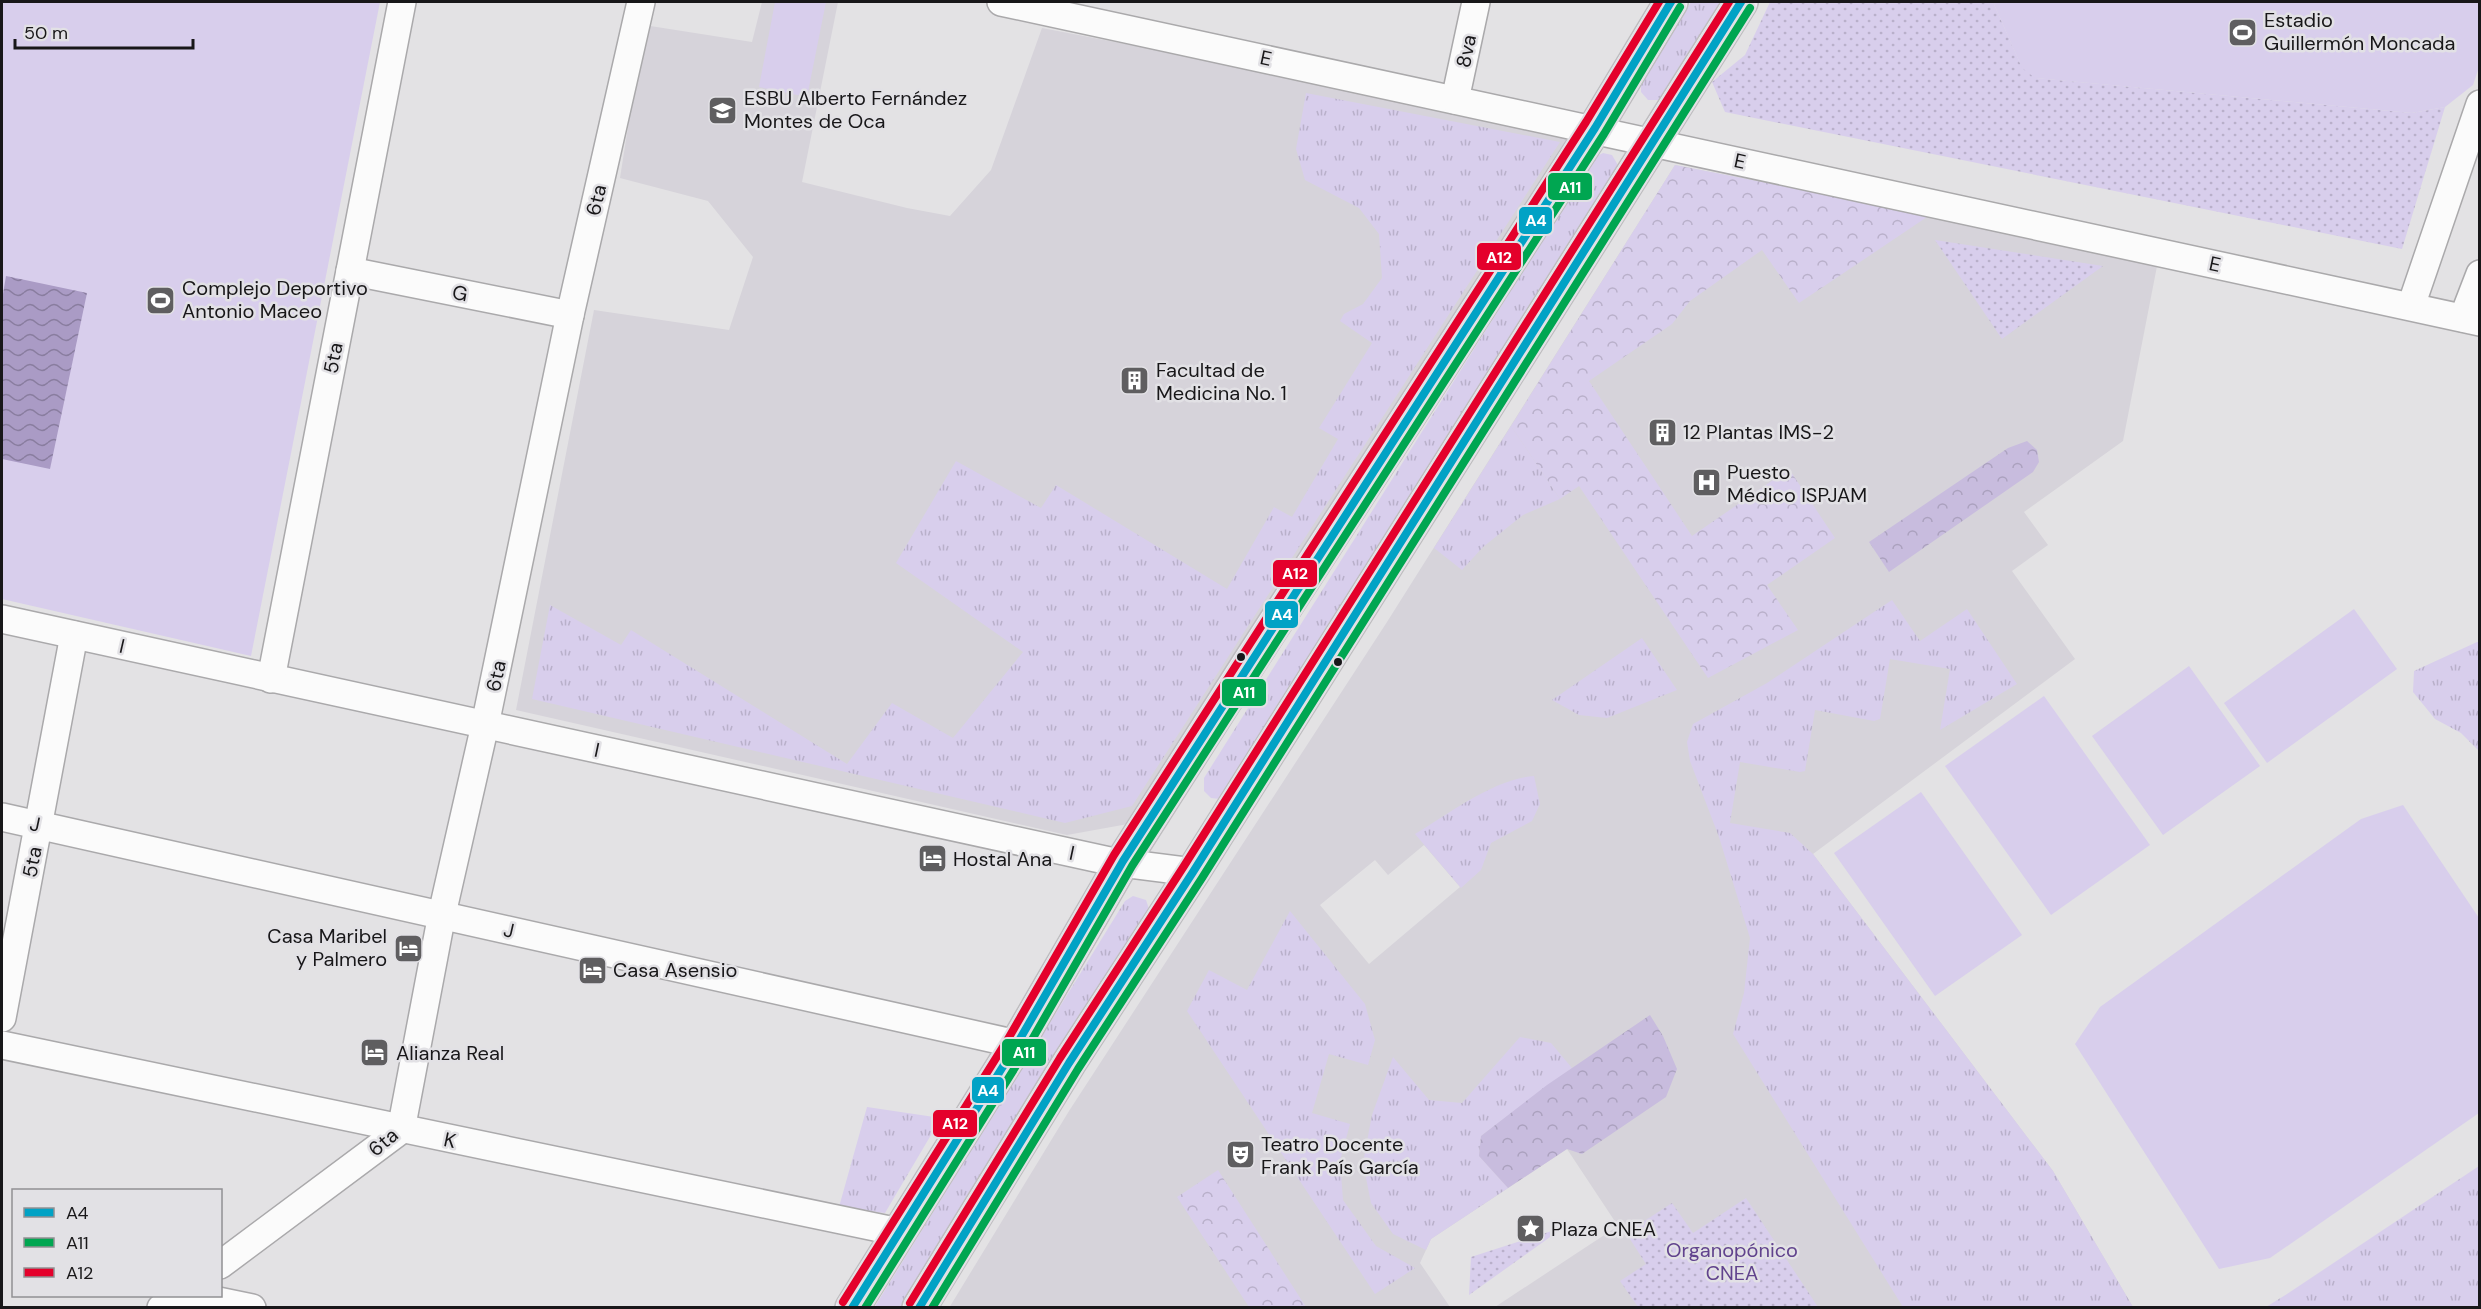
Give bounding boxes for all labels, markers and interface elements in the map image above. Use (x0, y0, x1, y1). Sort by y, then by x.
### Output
place label: Estadio Guillermón Moncada (2264, 7, 2455, 56)
scale bar (15, 12, 194, 50)
sports icon: Estadio Guillermón Moncada (2227, 16, 2259, 48)
text: 50 m (24, 21, 68, 45)
street label: 8va (1450, 32, 1482, 70)
street label: E (1258, 44, 1274, 72)
place label: ESBU Alberto Fernández Montes de Oca (744, 85, 967, 134)
school or university icon: ESBU Alberto Fernández Montes de Oca (707, 94, 739, 126)
street label: E (1732, 147, 1748, 175)
line badge: A11 (1547, 172, 1593, 201)
text: A11 (1559, 177, 1581, 198)
street label: 6ta (580, 182, 612, 218)
line badge: A4 (1518, 206, 1553, 235)
text: A4 (1525, 210, 1547, 231)
line badge: A12 (1476, 242, 1522, 271)
text: A12 (1486, 247, 1512, 268)
street label: E (2207, 250, 2223, 278)
place label: Complejo Deportivo Antonio Maceo (182, 275, 368, 324)
street label: G (450, 279, 470, 307)
sports icon: Complejo Deportivo Antonio Maceo (145, 284, 177, 316)
street label: 5ta (317, 340, 349, 376)
place label: Facultad de Medicina No. 1 (1156, 357, 1287, 406)
building icon: Facultad de Medicina No. 1 (1119, 365, 1151, 397)
building icon: 12 Plantas IMS-2 (1646, 416, 1678, 448)
place label: 12 Plantas IMS-2 (1683, 419, 1834, 445)
place label: Puesto Médico ISPJAM (1727, 459, 1867, 508)
hospital icon: Puesto Médico ISPJAM (1690, 467, 1722, 499)
line badge: A12 (1272, 559, 1318, 588)
text: A12 (1282, 563, 1308, 584)
line badge: A4 (1264, 600, 1299, 629)
text: A4 (1271, 604, 1293, 625)
street label: I (117, 633, 127, 659)
unlabelled marker (1235, 651, 1247, 663)
unlabelled marker (1332, 656, 1344, 668)
street label: 6ta (480, 658, 512, 694)
line badge: A11 (1221, 678, 1267, 707)
text: A11 (1233, 682, 1255, 703)
street label: I (592, 737, 602, 763)
street label: J (27, 810, 43, 838)
street label: I (1067, 840, 1077, 866)
hotel icon: Hostal Ana (916, 843, 948, 875)
street label: 5ta (16, 844, 48, 880)
place label: Hostal Ana (953, 846, 1052, 872)
street label: J (501, 916, 517, 944)
place label: Casa Maribel y Palmero (267, 923, 387, 972)
hotel icon: Casa Maribel y Palmero (392, 932, 424, 964)
hotel icon: Casa Asensio (576, 954, 608, 986)
place label: Casa Asensio (613, 957, 737, 983)
hotel icon: Alianza Real (359, 1037, 391, 1069)
line badge: A11 (1001, 1038, 1047, 1067)
place label: Alianza Real (396, 1040, 504, 1066)
text: A11 (1013, 1042, 1035, 1063)
line badge: A4 (971, 1076, 1005, 1104)
text: A4 (977, 1080, 999, 1101)
line badge: A12 (932, 1109, 978, 1138)
text: A12 (942, 1113, 968, 1134)
street label: 6ta (363, 1122, 403, 1162)
street label: K (442, 1126, 459, 1154)
place label: Teatro Docente Frank País García (1261, 1131, 1419, 1180)
theatre icon: Teatro Docente Frank País García (1224, 1139, 1256, 1171)
legend (12, 1189, 222, 1297)
text: A4 (66, 1201, 89, 1225)
place icon: Plaza CNEA (1514, 1213, 1546, 1245)
place label: Plaza CNEA (1551, 1216, 1656, 1242)
text: A11 (66, 1231, 89, 1255)
park label: Organopónico CNEA (1666, 1237, 1798, 1286)
text: A12 (66, 1261, 93, 1285)

